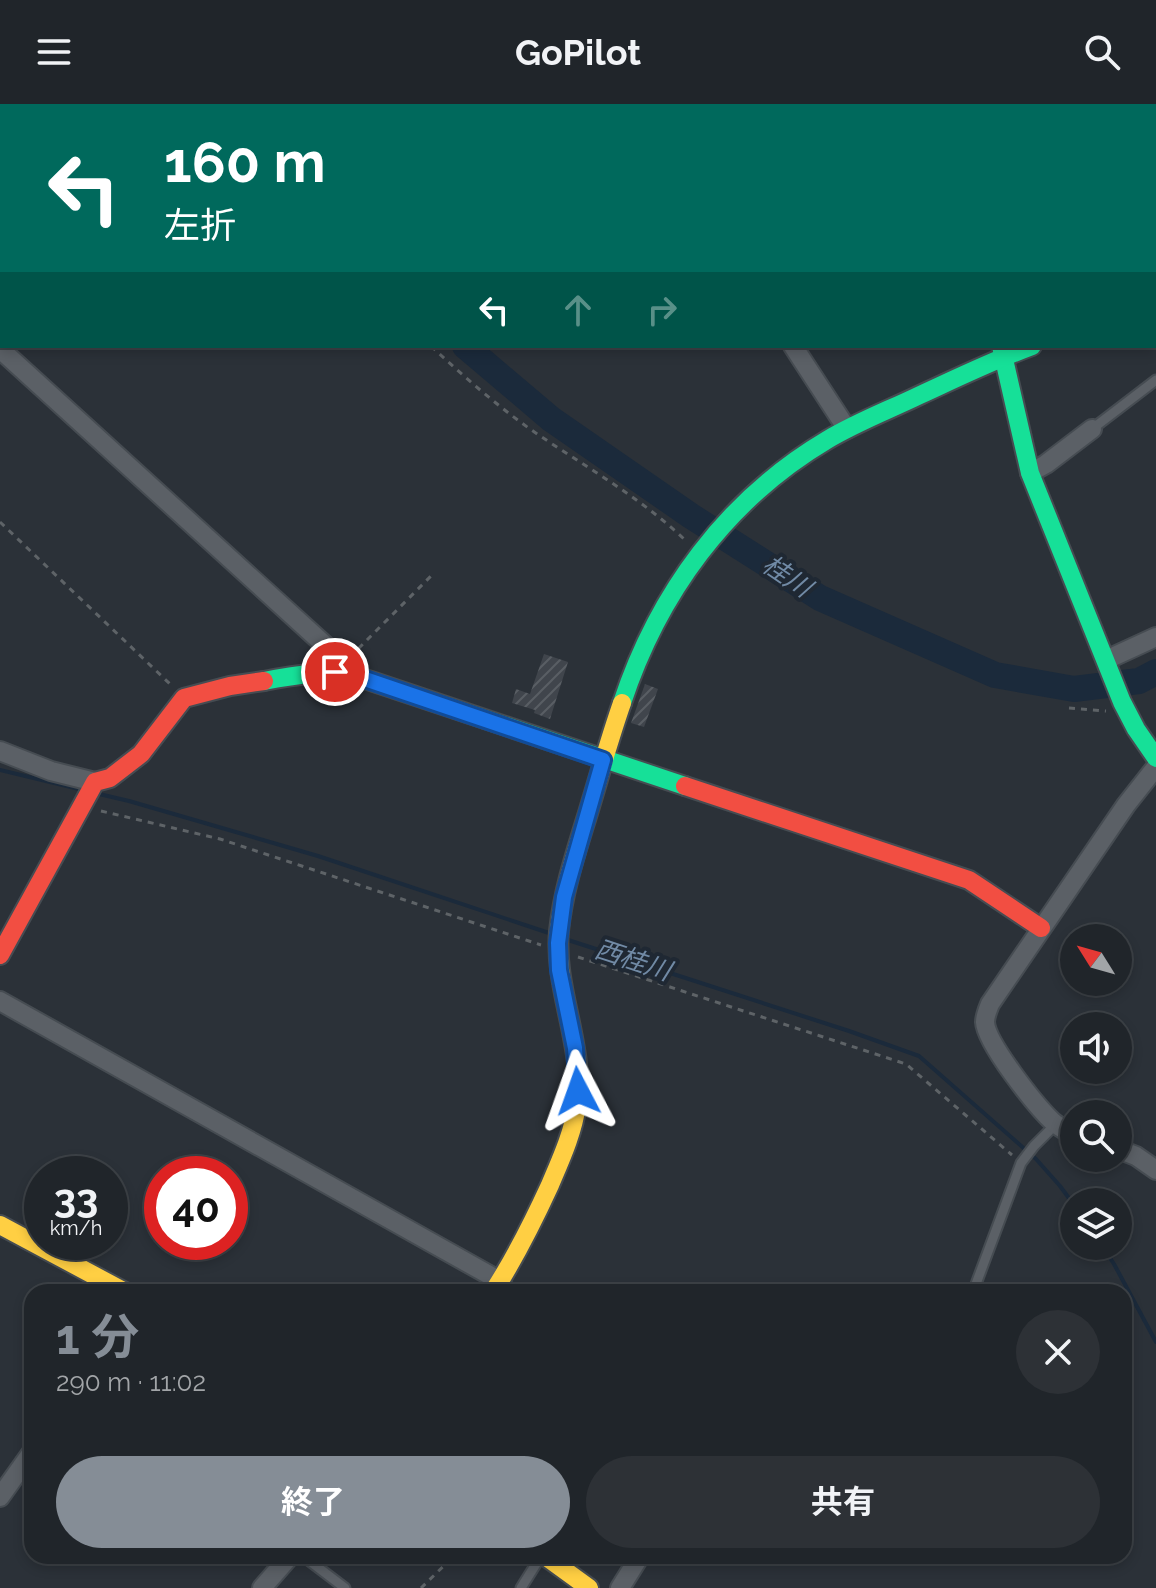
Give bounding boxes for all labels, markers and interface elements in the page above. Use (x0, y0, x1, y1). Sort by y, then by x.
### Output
icon: menu (32, 30, 76, 74)
icon: search (1080, 30, 1124, 74)
text: GoPilot (515, 31, 641, 73)
text: 160 m (164, 129, 326, 195)
icon: left (32, 136, 136, 240)
text: 左折 (164, 204, 236, 246)
icon: left (472, 288, 516, 332)
icon: ahead (556, 288, 600, 332)
icon: right (640, 288, 684, 332)
water label: 桂川 (757, 549, 819, 605)
pin (301, 638, 369, 706)
icon: arrive (313, 650, 357, 694)
north arrow (1060, 924, 1132, 996)
map controls (1060, 924, 1132, 1260)
water label: 西桂川 (591, 934, 678, 987)
button: sound (1060, 1012, 1132, 1084)
position arrow (536, 1049, 620, 1133)
button: search (1060, 1100, 1132, 1172)
speed limit sign: 40 (144, 1156, 248, 1260)
text: 33 (54, 1174, 98, 1221)
button: layers (1060, 1188, 1132, 1260)
text: km/h (50, 1216, 102, 1240)
text: 1 分 (56, 1309, 139, 1365)
button: close (1016, 1310, 1100, 1394)
text: 290 m · 11:02 (56, 1367, 206, 1397)
button: 終了 (56, 1456, 570, 1548)
button: 共有 (586, 1456, 1100, 1548)

